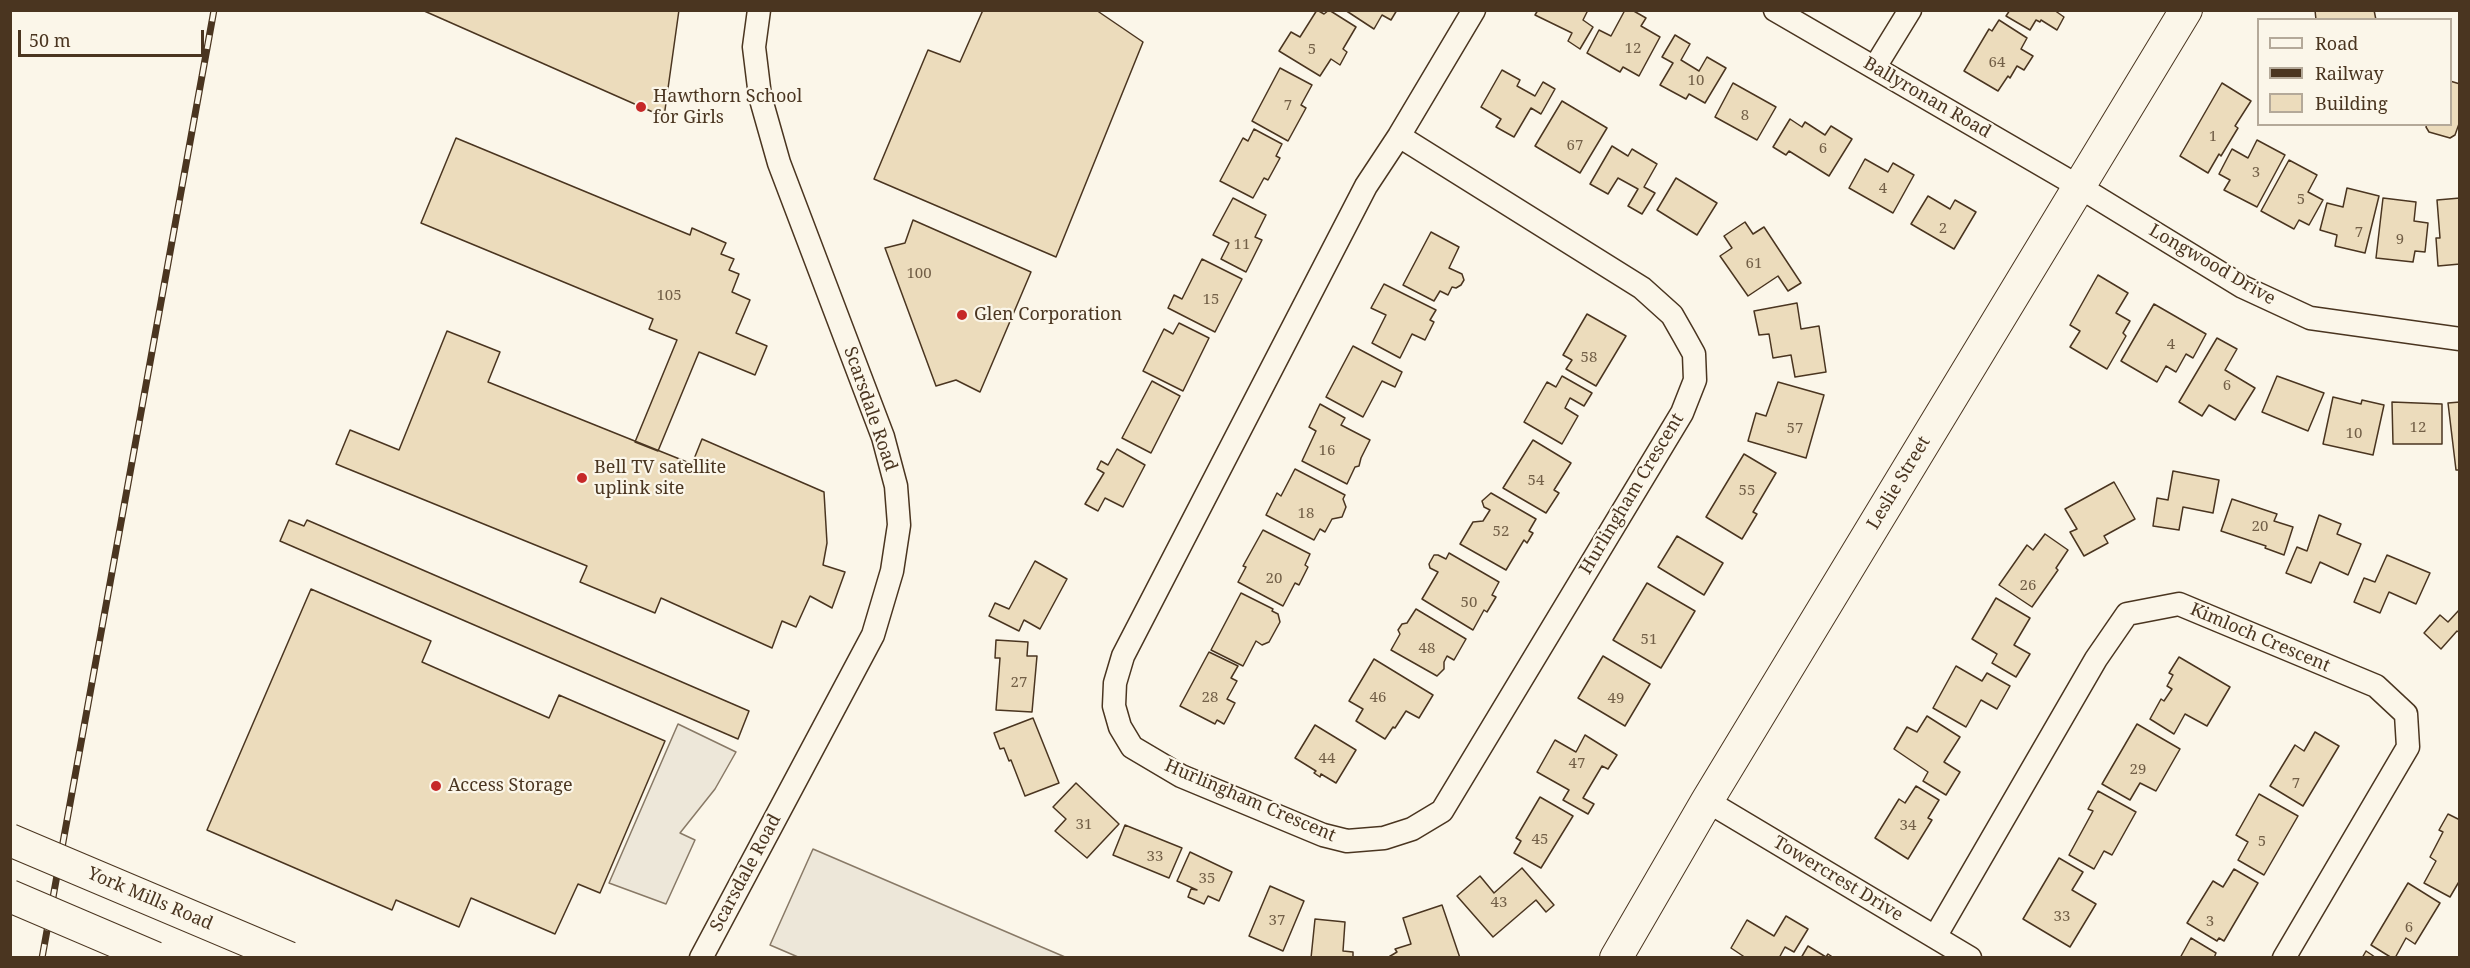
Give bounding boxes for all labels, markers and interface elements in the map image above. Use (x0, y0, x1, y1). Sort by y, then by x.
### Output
scale bar (21, 18, 207, 56)
legend (2257, 18, 2452, 126)
text: 50 m (29, 28, 71, 52)
text: Road (2315, 31, 2358, 55)
house number: 12 (1625, 40, 1641, 58)
house number: 5 (1308, 41, 1316, 59)
street label: Ballyronan Road (1859, 53, 1995, 143)
house number: 64 (1989, 54, 2005, 72)
text: Railway (2315, 61, 2384, 85)
house number: 10 (1688, 72, 1704, 90)
place label: Hawthorn School for Girls (653, 86, 802, 128)
text: Building (2315, 91, 2388, 115)
house number: 7 (1284, 97, 1292, 115)
marker: Hawthorn School for Girls (634, 100, 648, 114)
house number: 8 (1741, 107, 1749, 125)
house number: 1 (2209, 128, 2217, 146)
house number: 67 (1567, 137, 1583, 155)
house number: 6 (1819, 140, 1827, 158)
house number: 3 (2252, 164, 2260, 182)
house number: 4 (1879, 180, 1887, 198)
house number: 5 (2297, 191, 2305, 209)
house number: 2 (1939, 220, 1947, 238)
street label: Longwood Drive (2145, 220, 2279, 310)
house number: 7 (2355, 224, 2363, 242)
house number: 9 (2396, 231, 2404, 249)
house number: 11 (1234, 236, 1250, 254)
house number: 61 (1746, 255, 1762, 273)
house number: 100 (906, 265, 932, 283)
house number: 105 (656, 287, 682, 305)
house number: 15 (1203, 291, 1219, 309)
place label: Glen Corporation (974, 304, 1122, 326)
marker: Glen Corporation (955, 308, 969, 322)
house number: 4 (2167, 336, 2175, 354)
street label: Scarsdale Road (839, 344, 901, 474)
house number: 58 (1581, 349, 1597, 367)
house number: 6 (2223, 377, 2231, 395)
street label: Hurlingham Crescent (1575, 410, 1689, 578)
house number: 12 (2410, 419, 2426, 437)
house number: 57 (1787, 420, 1803, 438)
house number: 10 (2346, 425, 2362, 443)
street label: Leslie Street (1863, 433, 1935, 533)
house number: 16 (1319, 442, 1335, 460)
place label: Bell TV satellite uplink site (594, 457, 726, 500)
marker: Bell TV satellite uplink site (575, 471, 589, 485)
house number: 54 (1528, 472, 1544, 490)
house number: 55 (1739, 482, 1755, 500)
house number: 18 (1298, 505, 1314, 523)
house number: 20 (2252, 518, 2268, 536)
house number: 52 (1493, 523, 1509, 541)
house number: 20 (1266, 570, 1282, 588)
house number: 26 (2020, 577, 2036, 595)
house number: 50 (1461, 594, 1477, 612)
street label: Kimloch Crescent (2187, 599, 2333, 677)
house number: 51 (1641, 631, 1657, 649)
house number: 48 (1419, 640, 1435, 658)
house number: 27 (1011, 674, 1027, 692)
house number: 28 (1202, 689, 1218, 707)
house number: 46 (1370, 689, 1386, 707)
house number: 49 (1608, 690, 1624, 708)
house number: 44 (1319, 750, 1335, 768)
street label: Hurlingham Crescent (1161, 755, 1339, 847)
house number: 47 (1569, 755, 1585, 773)
house number: 29 (2130, 761, 2146, 779)
place label: Access Storage (448, 775, 573, 797)
house number: 7 (2292, 775, 2300, 793)
marker: Access Storage (429, 779, 443, 793)
street label: Scarsdale Road (706, 811, 786, 935)
house number: 31 (1076, 816, 1092, 834)
house number: 34 (1900, 817, 1916, 835)
house number: 45 (1532, 831, 1548, 849)
street label: Towercrest Drive (1769, 832, 1907, 926)
house number: 5 (2258, 833, 2266, 851)
house number: 33 (1147, 848, 1163, 866)
street label: York Mills Road (84, 863, 216, 935)
house number: 35 (1199, 870, 1215, 888)
house number: 43 (1491, 894, 1507, 912)
house number: 33 (2054, 908, 2070, 926)
house number: 37 (1269, 912, 1285, 930)
house number: 3 (2206, 913, 2214, 931)
house number: 6 (2405, 919, 2413, 937)

